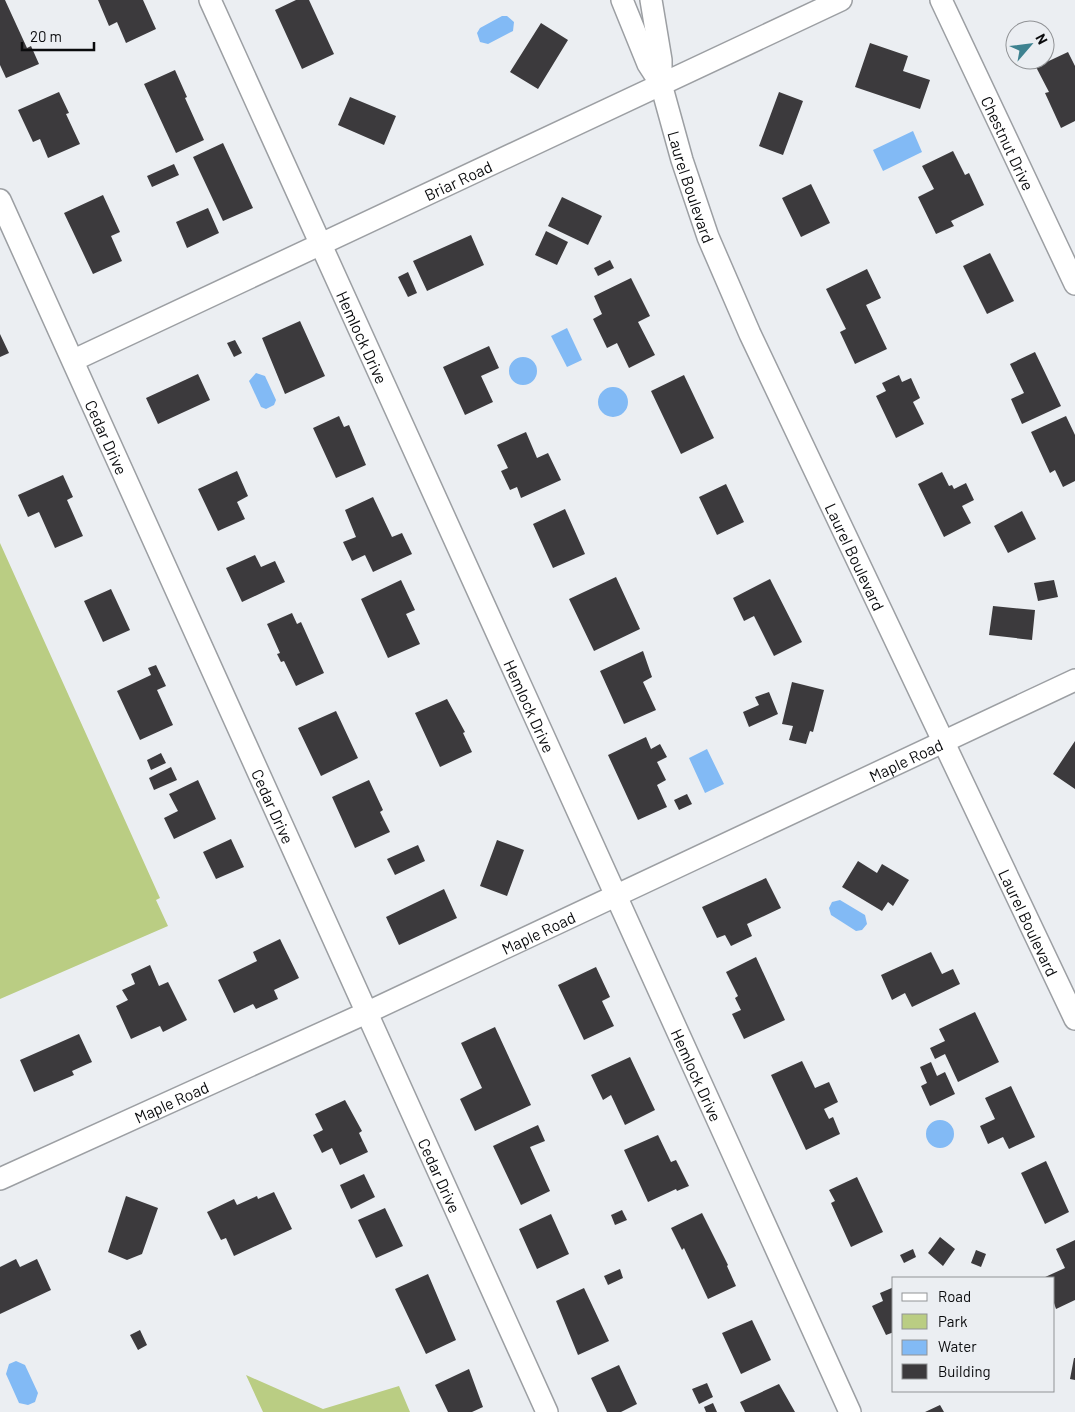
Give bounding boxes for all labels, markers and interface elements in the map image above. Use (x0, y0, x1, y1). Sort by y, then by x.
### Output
scale bar (22, 20, 95, 52)
north arrow (1005, 20, 1055, 70)
text: 20 m (30, 27, 62, 45)
text: N (1032, 31, 1052, 47)
street label: Chestnut Drive (978, 93, 1039, 193)
street label: Laurel Boulevard (665, 129, 719, 246)
street label: Briar Road (421, 156, 495, 204)
street label: Hemlock Drive (333, 288, 392, 386)
street label: Cedar Drive (82, 397, 132, 477)
street label: Laurel Boulevard (822, 500, 889, 613)
street label: Hemlock Drive (501, 656, 559, 755)
street label: Maple Road (866, 734, 946, 785)
street label: Cedar Drive (248, 766, 299, 846)
street label: Laurel Boulevard (996, 866, 1063, 979)
street label: Maple Road (498, 907, 578, 958)
street label: Hemlock Drive (668, 1025, 726, 1124)
street label: Maple Road (131, 1076, 211, 1126)
street label: Cedar Drive (415, 1135, 465, 1216)
legend (892, 1277, 1055, 1392)
text: Road (938, 1287, 971, 1305)
text: Park (938, 1312, 968, 1330)
text: Water (938, 1337, 977, 1355)
text: Building (938, 1362, 991, 1380)

